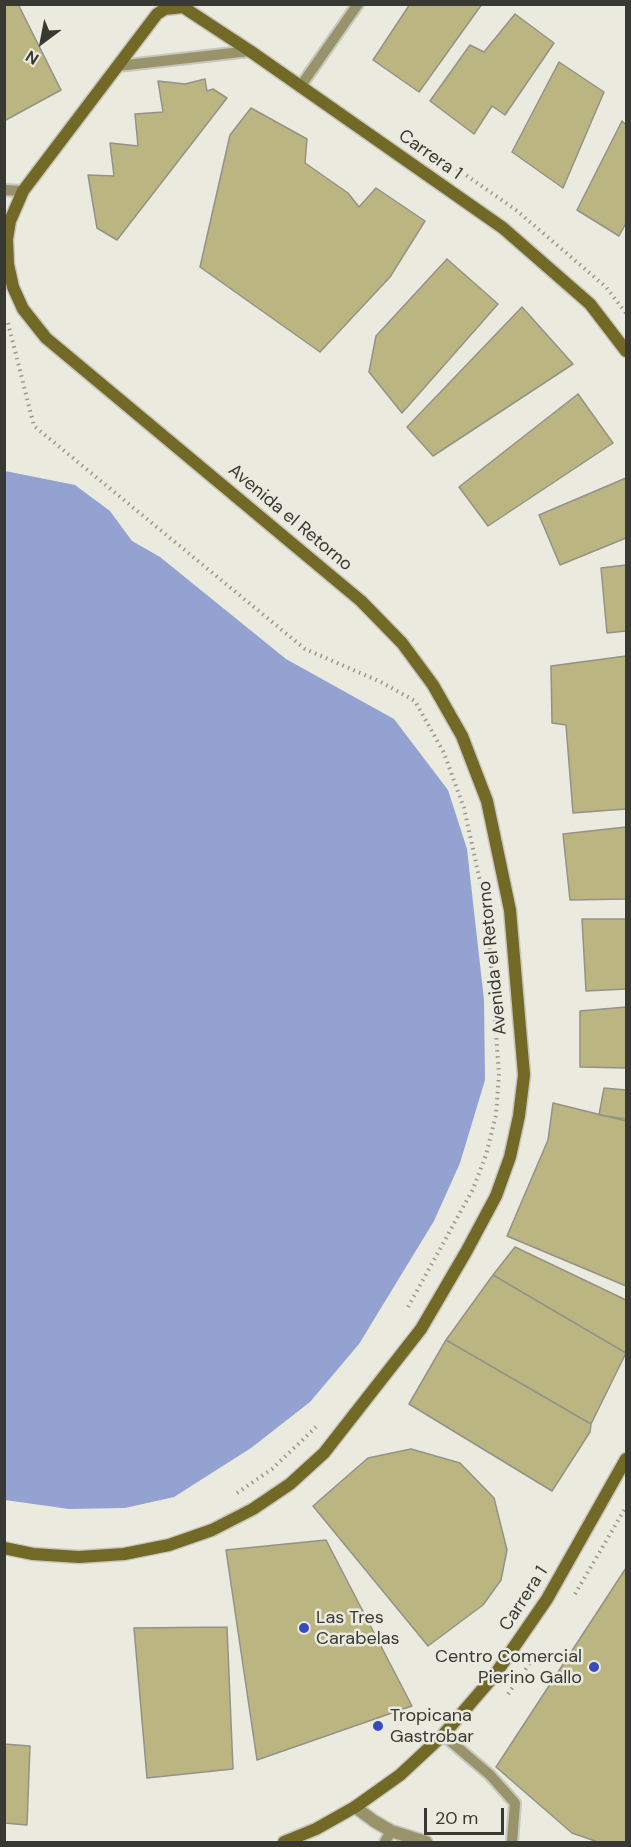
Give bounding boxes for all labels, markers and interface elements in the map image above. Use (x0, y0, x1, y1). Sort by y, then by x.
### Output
north arrow (12, 12, 72, 72)
text: N (22, 46, 43, 70)
street label: Carrera 1 (394, 125, 466, 185)
street label: Avenida el Retorno (224, 460, 356, 576)
street label: Avenida el Retorno (474, 880, 512, 1036)
street label: Carrera 1 (495, 1563, 553, 1635)
place label: Las Tres Carabelas (316, 1607, 399, 1650)
marker: Las Tres Carabelas (297, 1621, 311, 1635)
place label: Centro Comercial Pierino Gallo (435, 1646, 582, 1688)
marker: Centro Comercial Pierino Gallo (587, 1660, 601, 1674)
place label: Tropicana Gastrobar (390, 1705, 474, 1748)
marker: Tropicana Gastrobar (371, 1719, 385, 1733)
scale bar (427, 1796, 506, 1834)
text: 20 m (435, 1806, 478, 1830)

